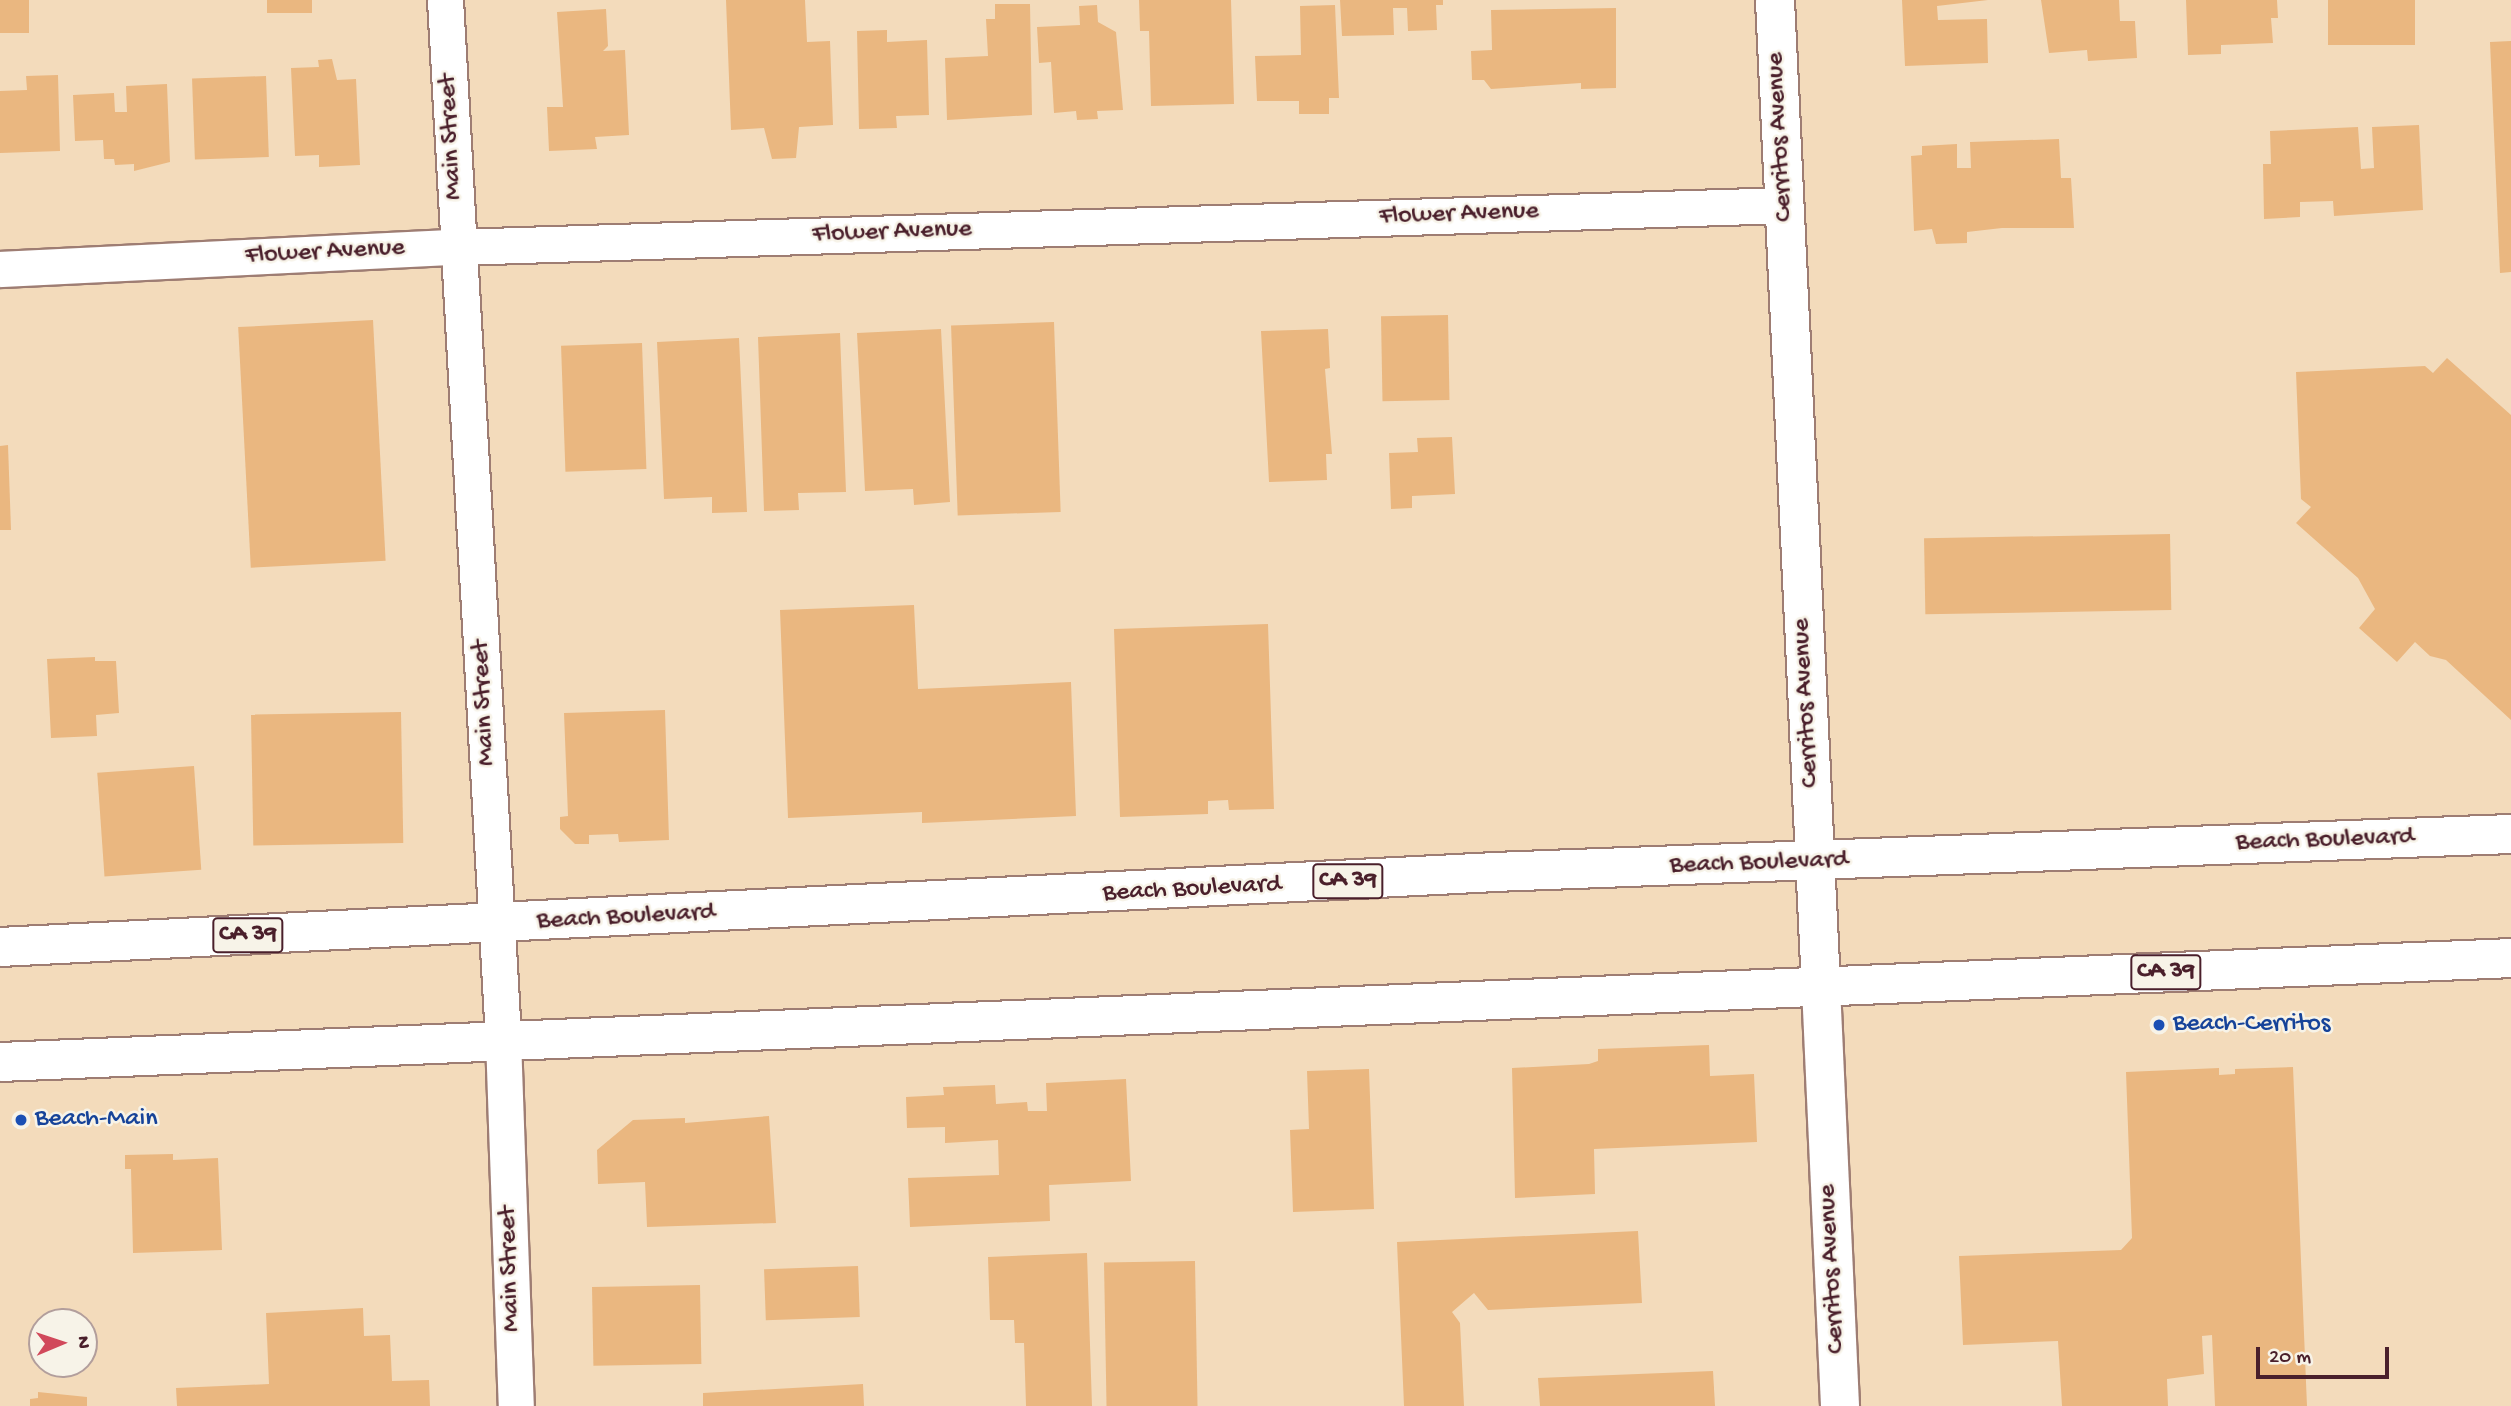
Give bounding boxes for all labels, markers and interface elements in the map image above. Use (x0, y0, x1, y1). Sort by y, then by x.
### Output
street label: Cerritos Avenue (1761, 52, 1801, 222)
street label: Main Street (433, 73, 471, 201)
street label: Flower Avenue (1379, 197, 1539, 233)
street label: Flower Avenue (812, 215, 972, 251)
street label: Flower Avenue (244, 233, 406, 273)
street label: Cerritos Avenue (1787, 618, 1827, 788)
street label: Main Street (466, 639, 504, 767)
street label: Beach Boulevard (2235, 822, 2415, 860)
street label: Beach Boulevard (1669, 845, 1849, 883)
road number: CA 39 (1311, 860, 1385, 902)
street label: Beach Boulevard (1102, 870, 1282, 910)
street label: Beach Boulevard (536, 898, 716, 938)
road number: CA 39 (211, 915, 285, 956)
road number: CA 39 (2129, 952, 2203, 992)
place label: Beach-Cerritos (2173, 1009, 2330, 1041)
marker: Beach-Cerritos (2151, 1017, 2167, 1033)
place label: Beach-Main (35, 1104, 158, 1136)
marker: Beach-Main (13, 1112, 29, 1128)
street label: Cerritos Avenue (1813, 1184, 1853, 1354)
street label: Main Street (493, 1206, 529, 1332)
north arrow (28, 1308, 98, 1378)
scale bar (2259, 1332, 2392, 1376)
text: N (71, 1336, 94, 1349)
text: 20 m (2269, 1346, 2311, 1371)

